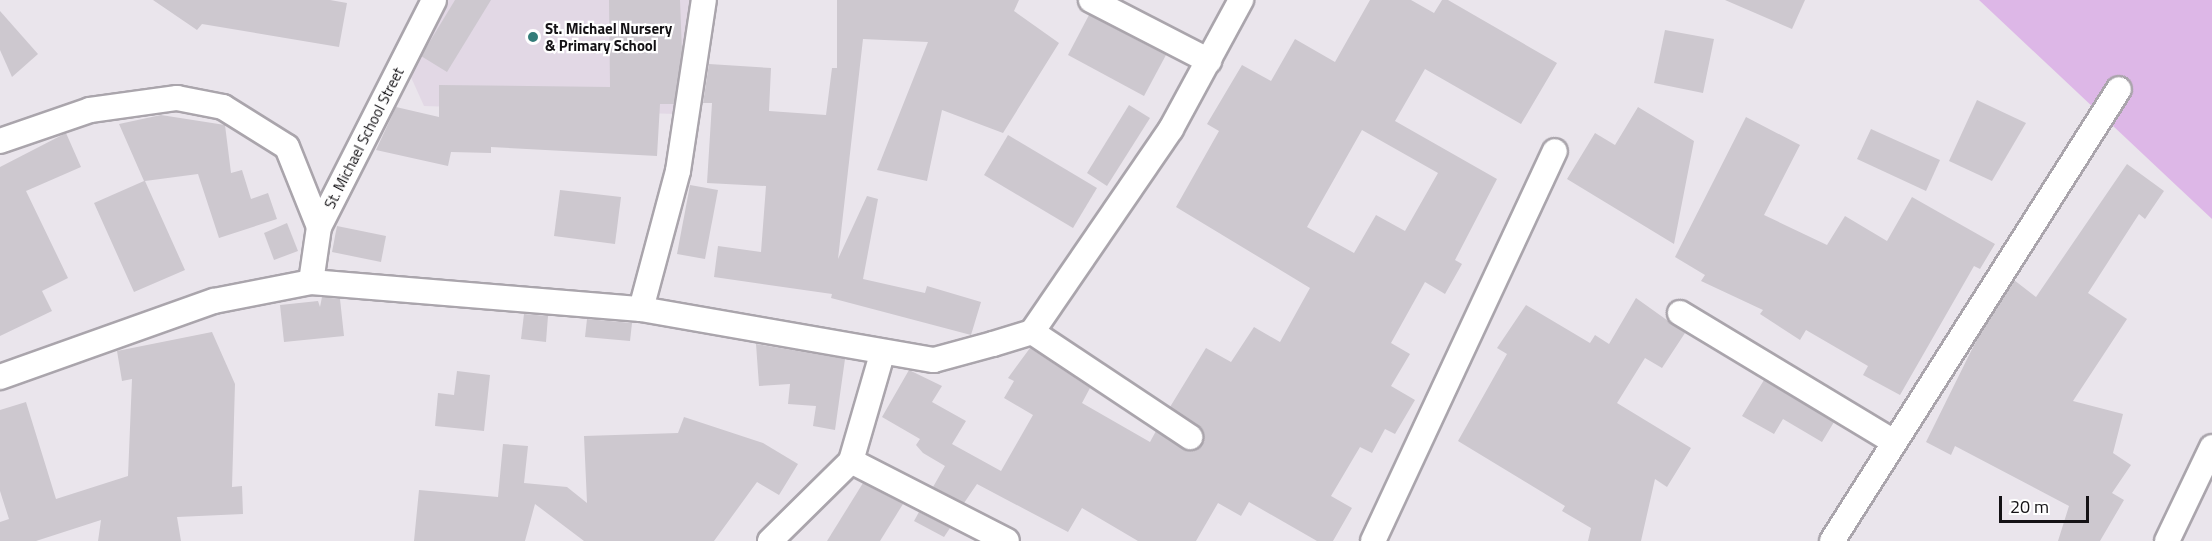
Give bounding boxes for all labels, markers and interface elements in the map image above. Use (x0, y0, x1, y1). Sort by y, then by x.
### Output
place label: St. Michael Nursery & Primary School (545, 19, 672, 54)
marker: St. Michael Nursery & Primary School (526, 30, 540, 44)
street label: St. Michael School Street (321, 64, 407, 212)
scale bar (2002, 484, 2092, 522)
text: 20 m (2010, 493, 2049, 520)

